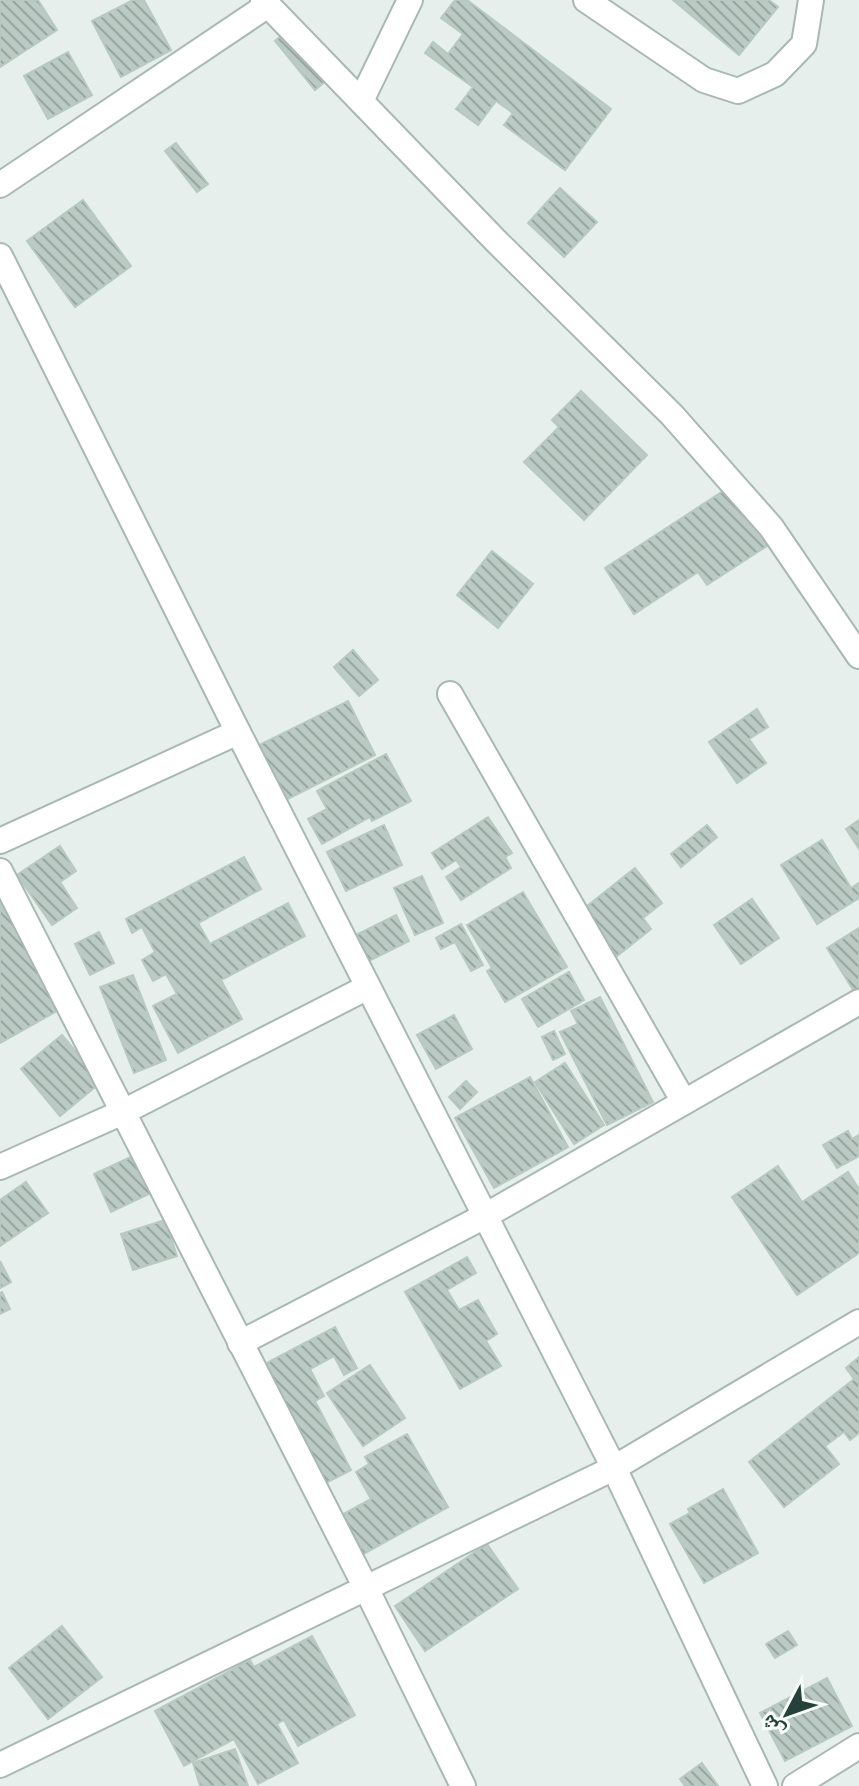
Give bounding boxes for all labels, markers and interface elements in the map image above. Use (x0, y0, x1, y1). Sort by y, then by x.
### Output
north arrow (747, 1674, 827, 1754)
text: ش (753, 1708, 792, 1746)

